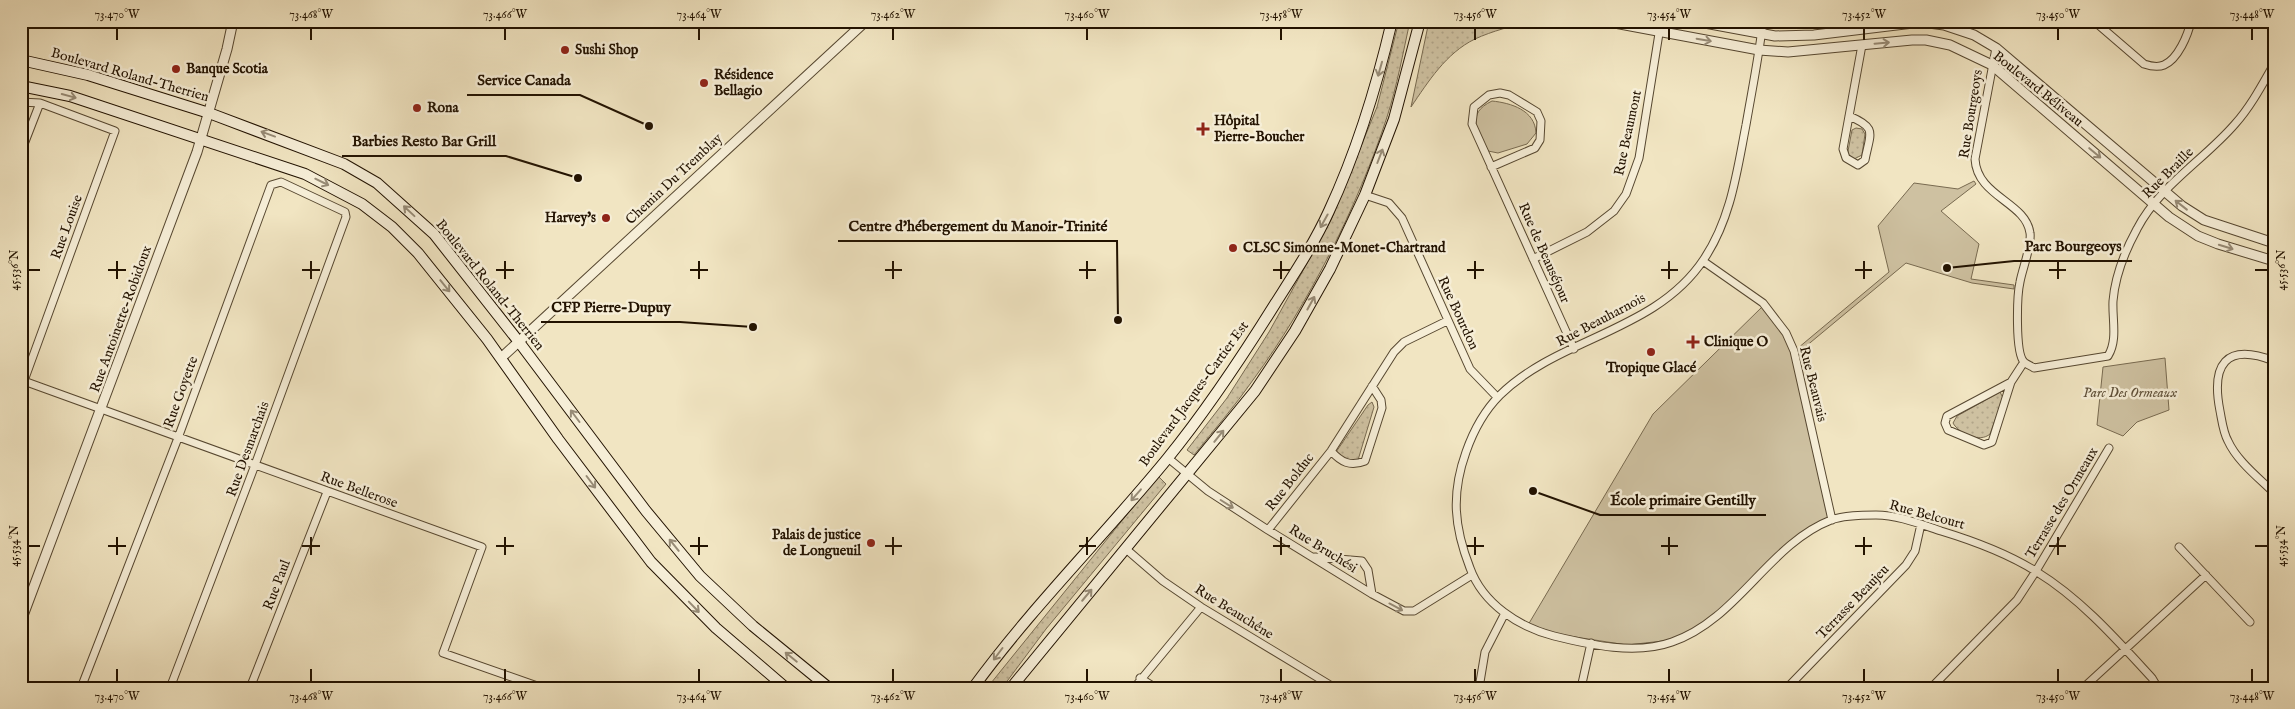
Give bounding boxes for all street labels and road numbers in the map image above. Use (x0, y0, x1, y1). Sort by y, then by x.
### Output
street label: Boulevard Roland-Therrien (49, 44, 212, 106)
street label: Boulevard Béliveau (1989, 47, 2087, 131)
street label: Rue Bourgeoys (1955, 68, 1987, 160)
street label: Rue Beaumont (1610, 88, 1646, 177)
street label: Chemin Du Tremblay (622, 129, 726, 229)
street label: Rue Braille (2138, 143, 2198, 203)
street label: Rue Louise (47, 192, 87, 262)
street label: Rue de Beauséjour (1514, 200, 1574, 306)
street label: Boulevard Roland-Therrien (432, 216, 549, 355)
street label: Rue Antoinette-Robidoux (86, 243, 156, 395)
street label: Rue Bourdon (1433, 273, 1483, 353)
street label: Rue Beauharnois (1553, 289, 1649, 351)
street label: Boulevard Jacques-Cartier Est (1135, 318, 1253, 470)
street label: Rue Beauvais (1795, 344, 1831, 424)
street label: Rue Goyette (160, 353, 202, 430)
street label: Rue Desmarchais (222, 399, 274, 499)
street label: Terrasse des Ormeaux (2022, 444, 2103, 562)
street label: Rue Bolduc (1262, 449, 1318, 515)
street label: Rue Bellerose (318, 468, 401, 513)
street label: Rue Belcourt (1887, 496, 1967, 534)
street label: Rue Bruchési (1285, 521, 1361, 577)
street label: Rue Paul (259, 557, 295, 613)
street label: Terrasse Beaujeu (1813, 561, 1893, 643)
street label: Rue Beauchêne (1191, 581, 1277, 644)

